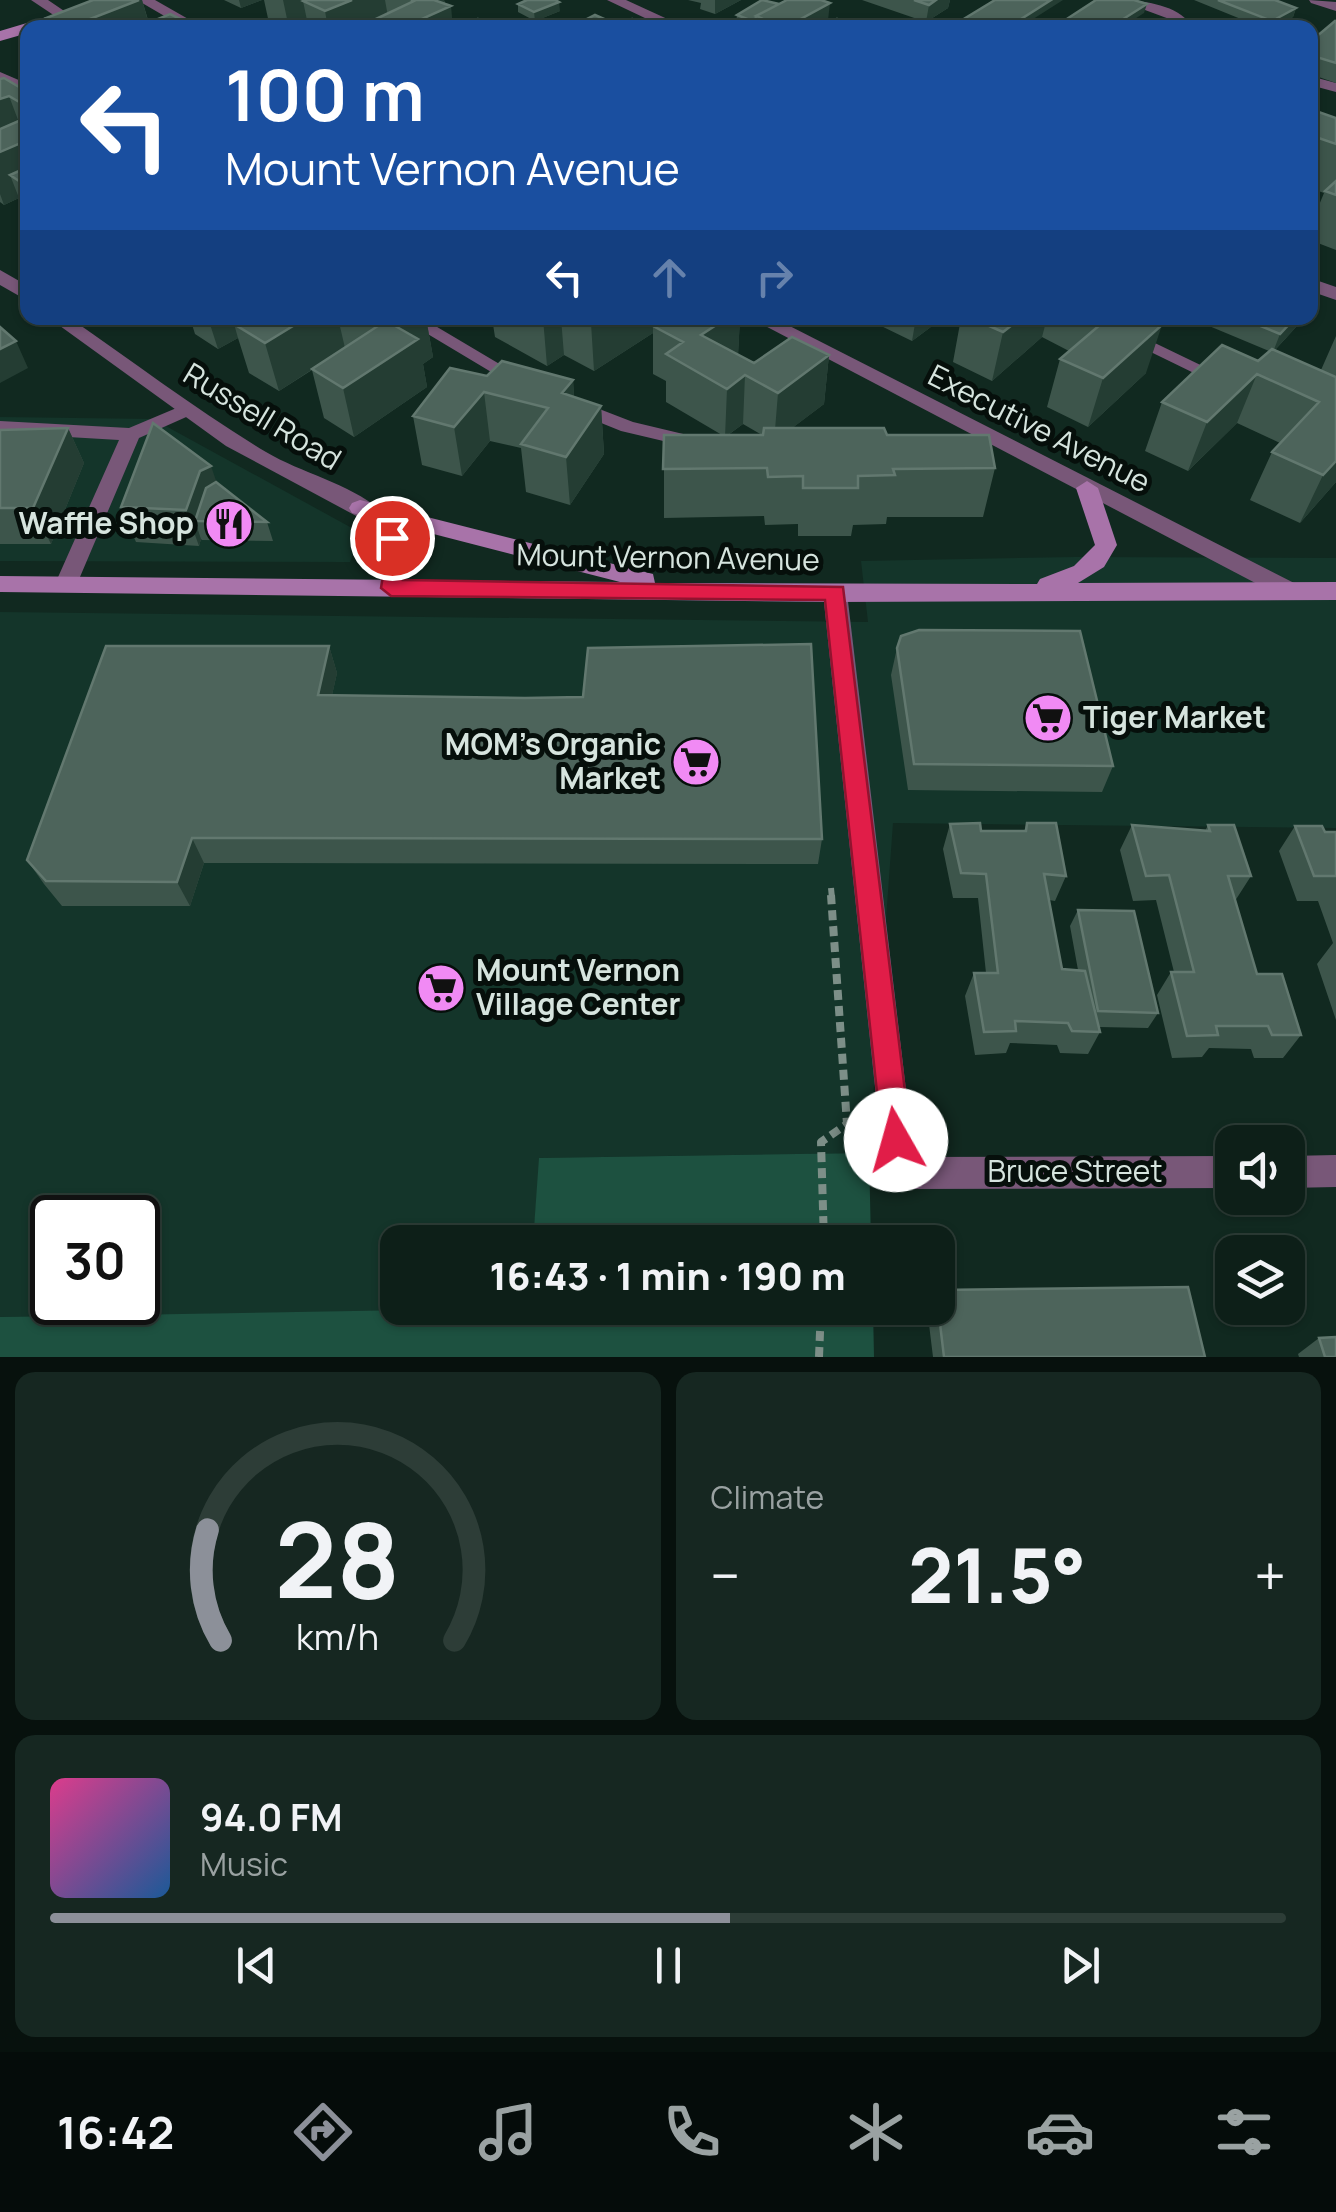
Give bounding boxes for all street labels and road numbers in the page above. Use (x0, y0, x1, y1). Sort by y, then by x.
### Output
street label: Russell Road (176, 353, 349, 479)
street label: Executive Avenue (922, 354, 1158, 501)
street label: Mount Vernon Avenue (516, 533, 820, 580)
street label: Bruce Street (988, 1150, 1162, 1191)

